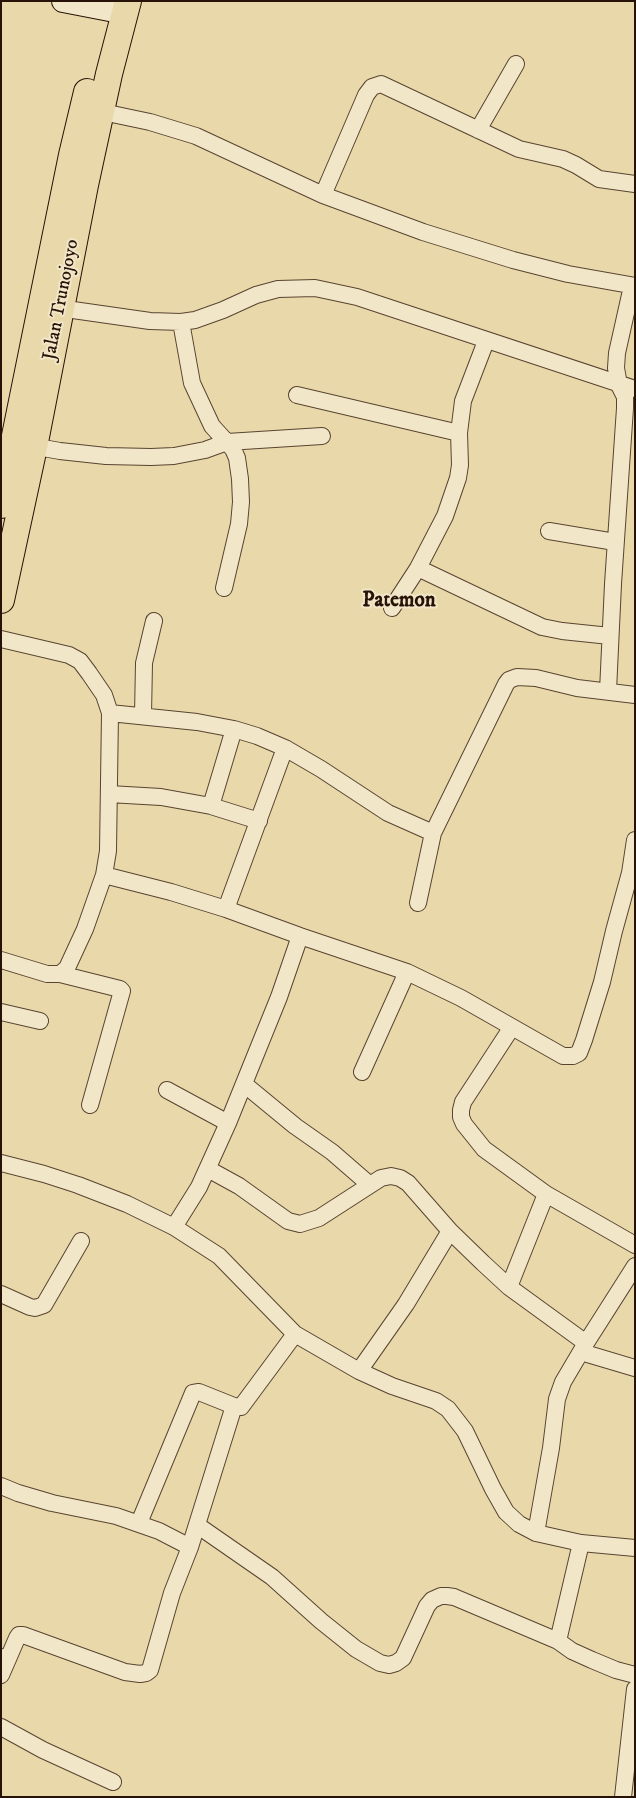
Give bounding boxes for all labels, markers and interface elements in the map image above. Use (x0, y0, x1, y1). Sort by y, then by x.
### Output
street label: Jalan Trunojoyo (39, 238, 85, 362)
district label: Patemon (362, 589, 436, 615)

